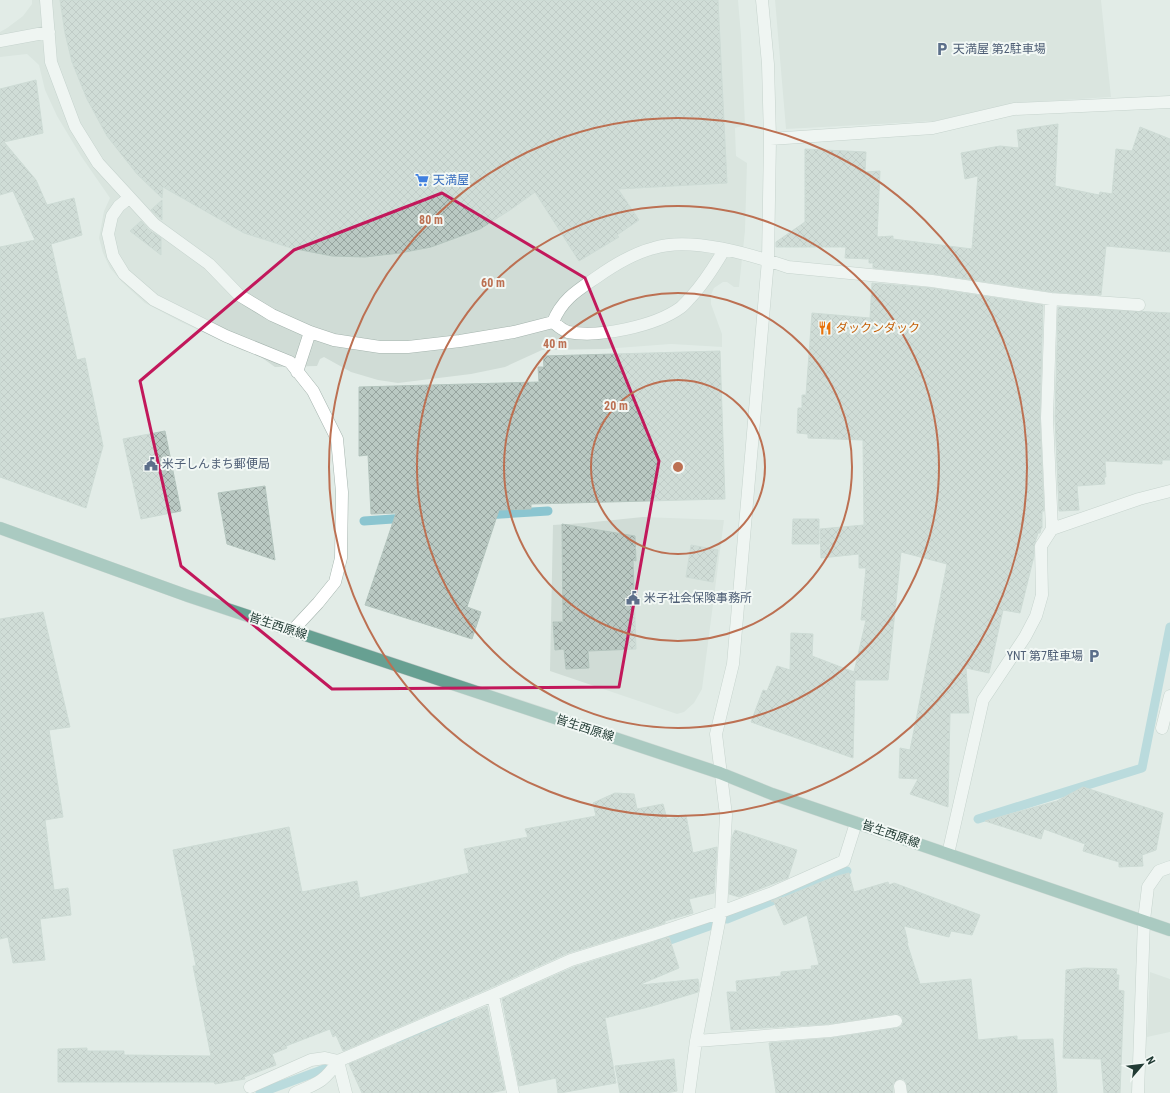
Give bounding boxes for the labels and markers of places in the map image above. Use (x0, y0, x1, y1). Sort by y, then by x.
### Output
parking icon: 天満屋 第2駐車場 (934, 41, 950, 57)
place label: 天満屋 第2駐車場 (953, 42, 1046, 56)
supermarket icon: 天満屋 (414, 172, 430, 188)
place label: 天満屋 (433, 173, 469, 187)
restaurant icon: ダックンダック (817, 320, 833, 336)
place label: ダックンダック (836, 321, 920, 335)
public building icon: 米子しんまち郵便局 (143, 456, 159, 472)
place label: 米子しんまち郵便局 (162, 457, 270, 471)
centre of rings (671, 460, 685, 474)
public building icon: 米子社会保険事務所 (625, 590, 641, 606)
place label: 米子社会保険事務所 (644, 591, 752, 605)
parking icon: YNT 第7駐車場 (1086, 648, 1102, 664)
place label: YNT 第7駐車場 (1007, 649, 1083, 663)

